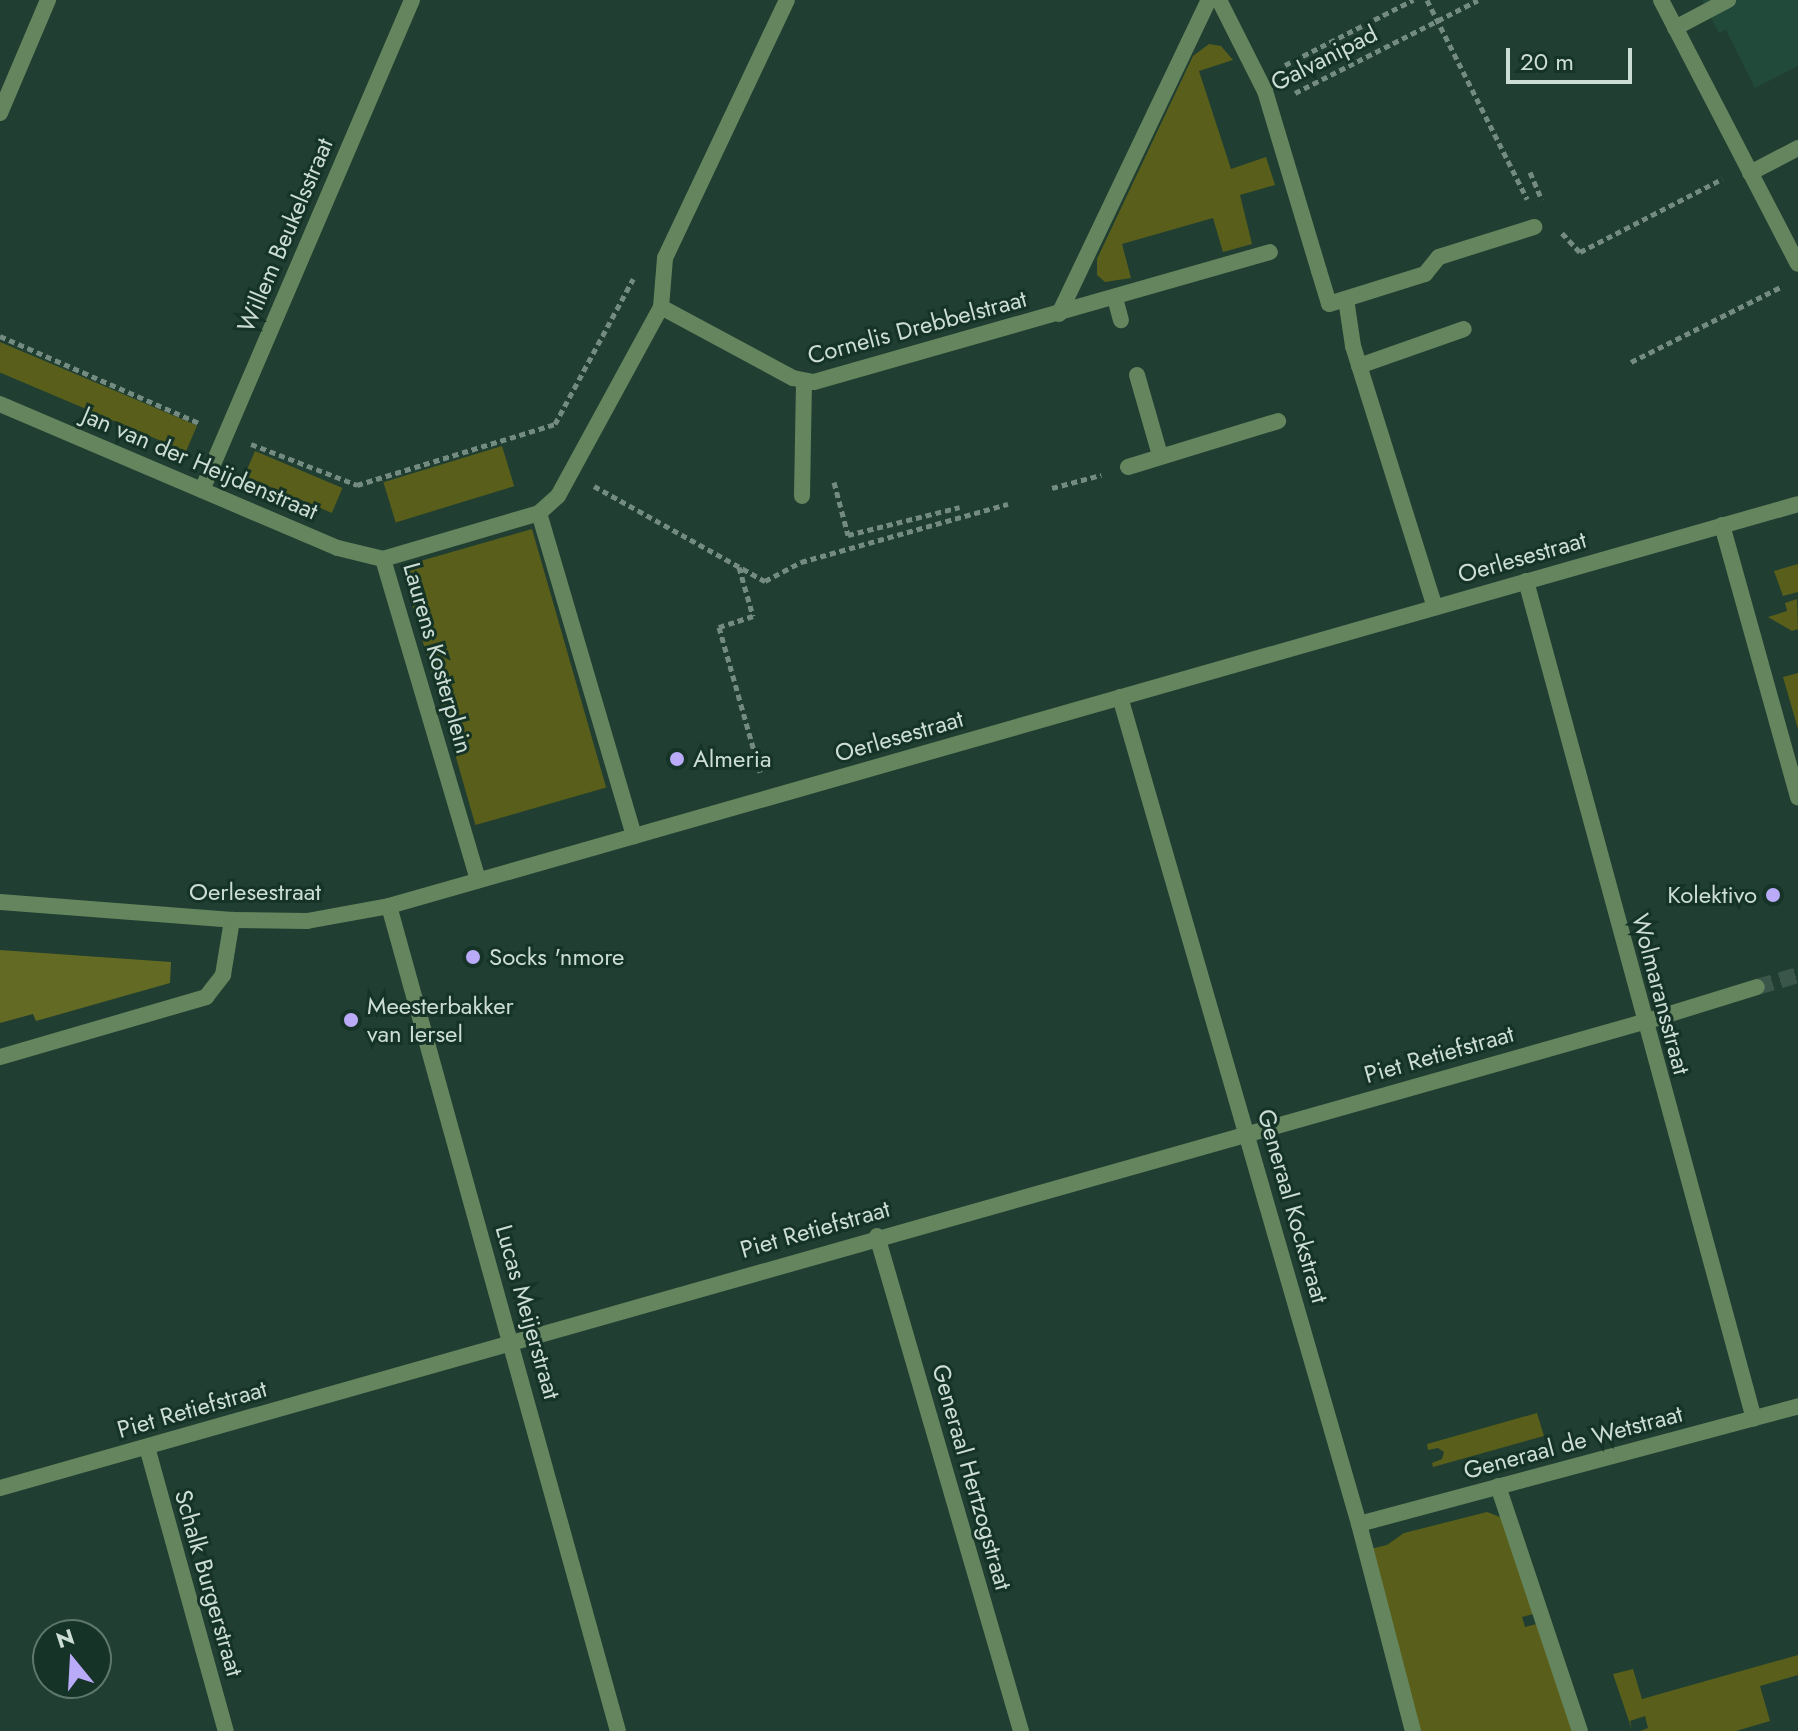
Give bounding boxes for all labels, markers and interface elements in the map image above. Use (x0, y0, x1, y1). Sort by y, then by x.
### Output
street label: Galvanipad (1266, 19, 1382, 97)
scale bar (1510, 32, 1636, 82)
text: 20 m (1520, 44, 1574, 79)
street label: Willem Beukelsstraat (231, 134, 339, 336)
street label: Cornelis Drebbelstraat (804, 284, 1030, 370)
street label: Jan van der Heijdenstraat (78, 400, 322, 526)
street label: Oerlesestraat (1455, 525, 1589, 589)
street label: Laurens Kosterplein (397, 559, 479, 757)
street label: Oerlesestraat (832, 704, 966, 768)
place label: Almeria (693, 745, 771, 773)
marker: Almeria (668, 750, 686, 768)
street label: Oerlesestraat (189, 878, 321, 906)
place label: Kolektivo (1667, 881, 1757, 909)
marker: Kolektivo (1764, 886, 1782, 904)
street label: Wolmaransstraat (1626, 910, 1696, 1078)
place label: Socks 'nmore (489, 943, 624, 971)
marker: Socks 'nmore (464, 948, 482, 966)
place label: Meesterbakker van Iersel (367, 992, 514, 1048)
marker: Meesterbakker van Iersel (342, 1011, 360, 1029)
street label: Piet Retiefstraat (1361, 1019, 1517, 1089)
street label: Generaal Kockstraat (1252, 1106, 1334, 1306)
street label: Piet Retiefstraat (737, 1194, 893, 1264)
street label: Lucas Meijerstraat (489, 1222, 567, 1402)
street label: Generaal Hertzogstraat (926, 1361, 1018, 1593)
street label: Piet Retiefstraat (114, 1374, 270, 1444)
street label: Generaal de Wetstraat (1460, 1399, 1686, 1485)
street label: Schalk Burgerstraat (169, 1486, 249, 1680)
north arrow (32, 1619, 112, 1699)
text: N (52, 1620, 78, 1656)

